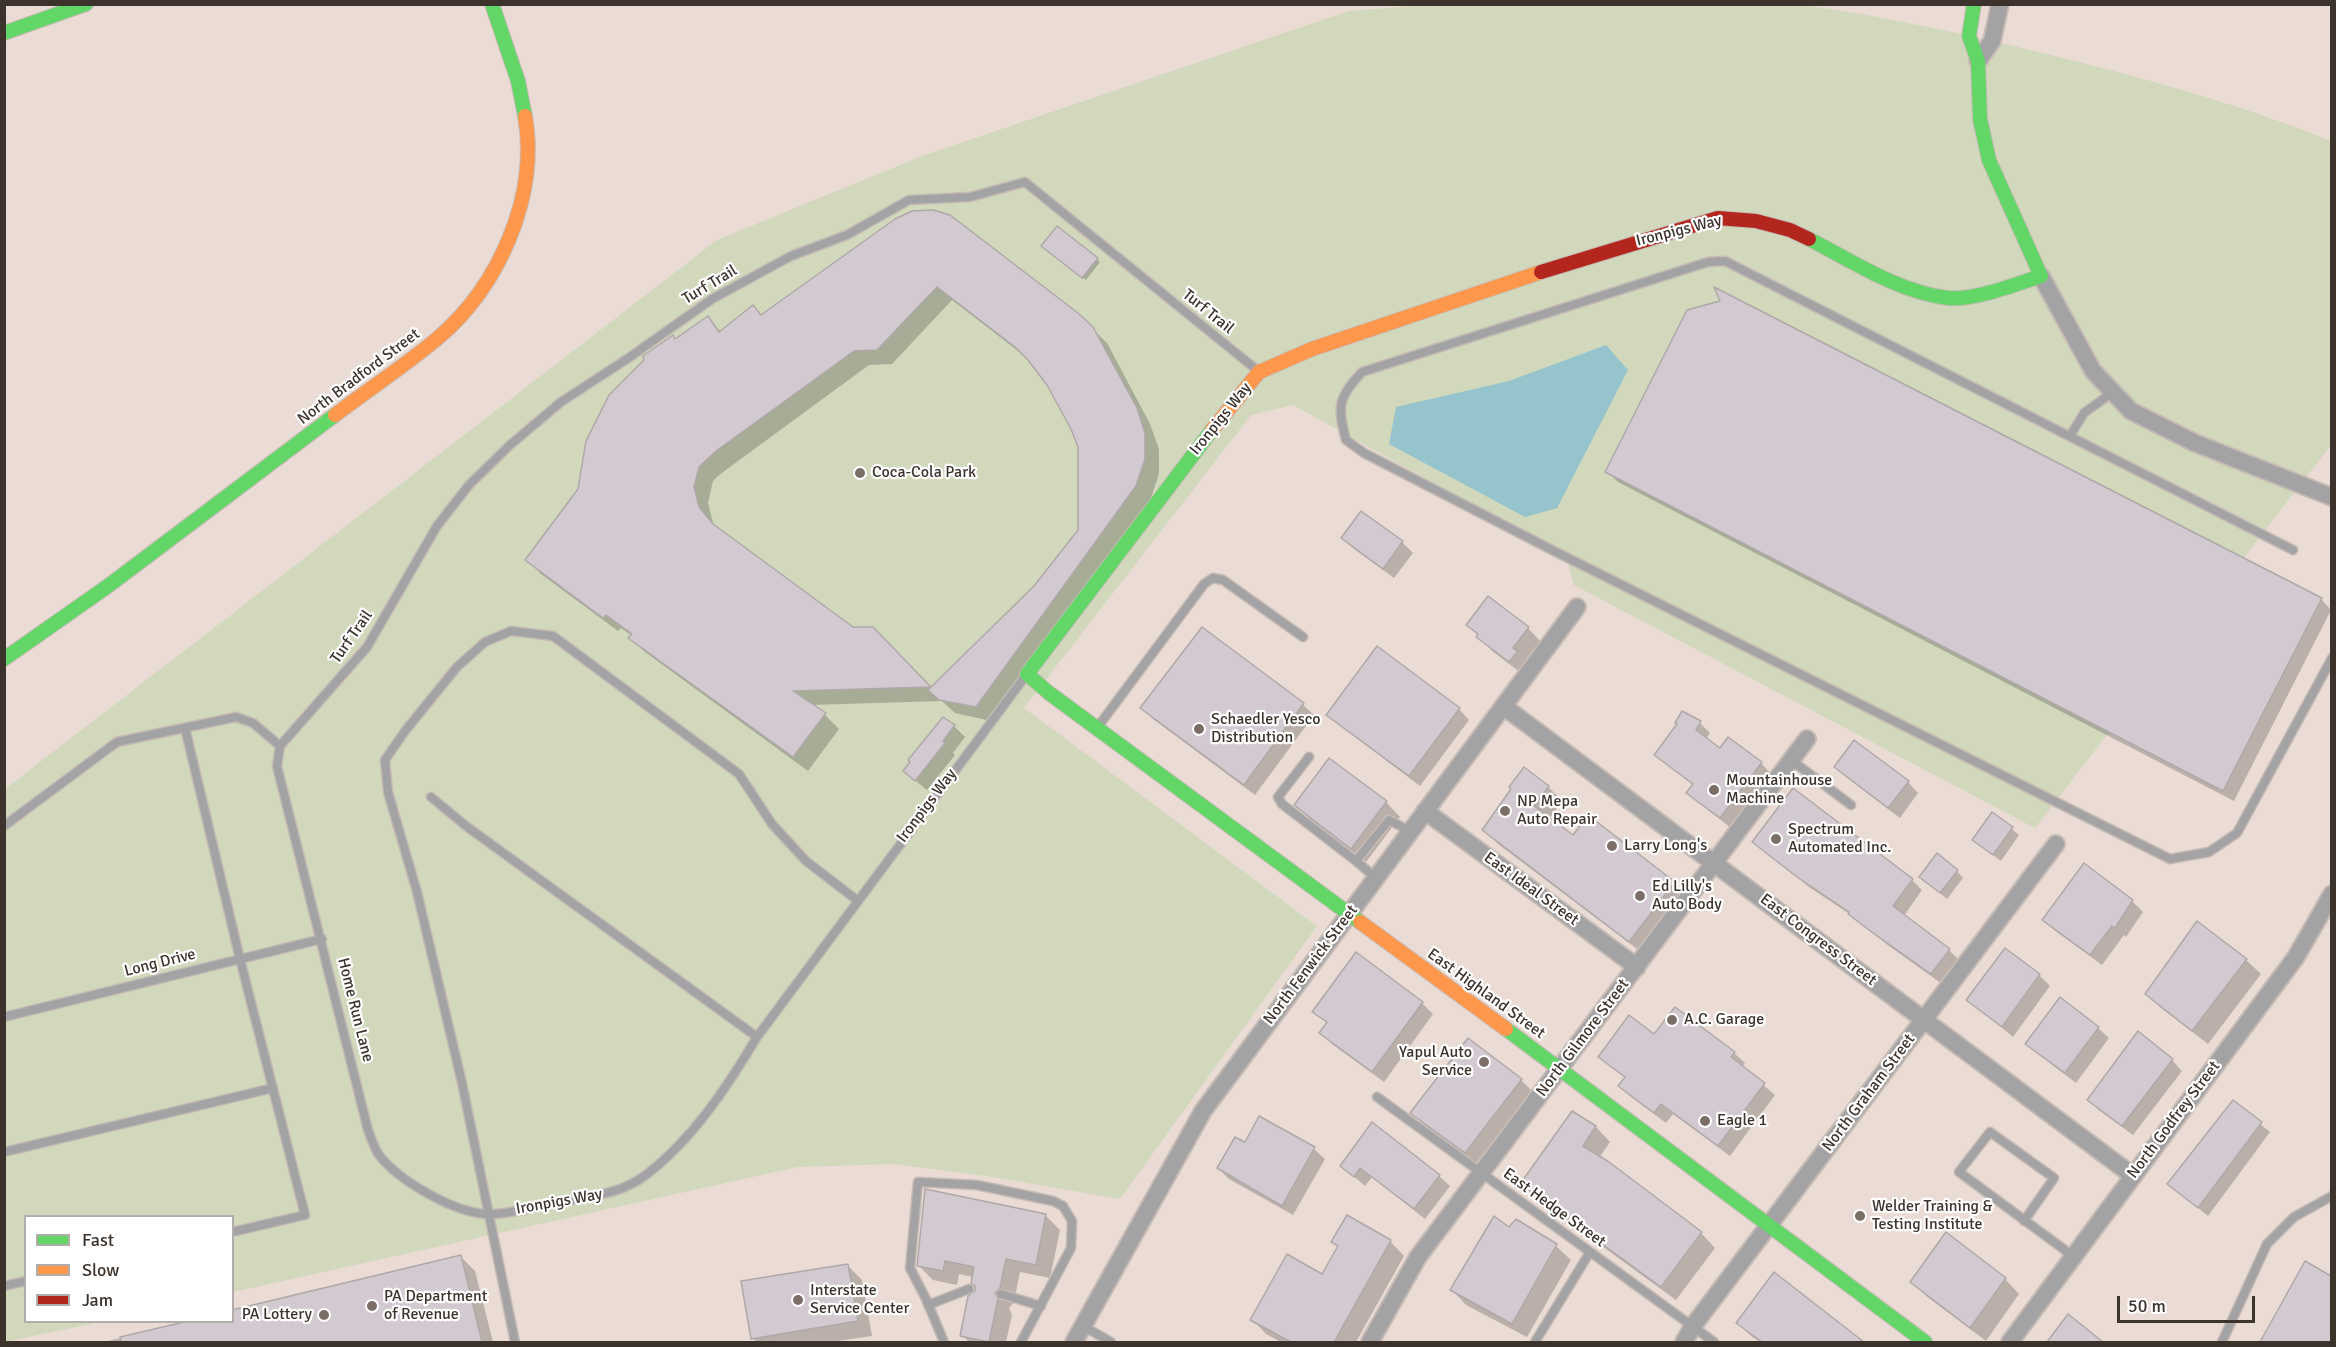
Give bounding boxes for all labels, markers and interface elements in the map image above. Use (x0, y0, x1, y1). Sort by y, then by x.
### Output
street label: Ironpigs Way (1634, 211, 1724, 251)
street label: Turf Trail (679, 261, 741, 309)
street label: Turf Trail (1178, 285, 1238, 339)
street label: North Bradford Street (294, 325, 424, 429)
street label: Ironpigs Way (1186, 379, 1256, 459)
place label: Coca-Cola Park (872, 463, 976, 483)
marker: Coca-Cola Park (853, 466, 867, 480)
street label: Turf Trail (327, 607, 377, 667)
place label: Schaedler Yesco Distribution (1211, 710, 1321, 748)
marker: Schaedler Yesco Distribution (1192, 722, 1206, 736)
street label: Ironpigs Way (893, 765, 961, 847)
place label: Mountainhouse Machine (1726, 771, 1832, 809)
marker: Mountainhouse Machine (1707, 783, 1721, 797)
place label: NP Mepa Auto Repair (1517, 792, 1597, 830)
marker: NP Mepa Auto Repair (1498, 804, 1512, 818)
place label: Spectrum Automated Inc. (1788, 820, 1891, 858)
marker: Spectrum Automated Inc. (1769, 832, 1783, 846)
place label: Larry Long's (1624, 836, 1707, 856)
marker: Larry Long's (1605, 839, 1619, 853)
street label: East Ideal Street (1480, 848, 1582, 930)
place label: Ed Lilly's Auto Body (1652, 877, 1722, 915)
marker: Ed Lilly's Auto Body (1633, 889, 1647, 903)
street label: East Congress Street (1756, 890, 1880, 990)
street label: North Fenwick Street (1260, 902, 1362, 1028)
street label: Long Drive (122, 945, 198, 981)
street label: East Highland Street (1423, 945, 1549, 1043)
street label: Home Run Lane (333, 956, 377, 1064)
street label: North Gilmore Street (1532, 975, 1634, 1101)
place label: A.C. Garage (1684, 1010, 1764, 1030)
marker: A.C. Garage (1665, 1013, 1679, 1027)
street label: North Graham Street (1819, 1030, 1919, 1156)
place label: Yapul Auto Service (1399, 1043, 1472, 1081)
marker: Yapul Auto Service (1477, 1055, 1491, 1069)
street label: North Godfrey Street (2124, 1058, 2224, 1182)
place label: Eagle 1 (1717, 1111, 1767, 1131)
marker: Eagle 1 (1698, 1114, 1712, 1128)
street label: East Hedge Street (1499, 1164, 1609, 1252)
street label: Ironpigs Way (514, 1185, 604, 1219)
place label: Welder Training & Testing Institute (1872, 1197, 1993, 1235)
marker: Welder Training & Testing Institute (1853, 1209, 1867, 1223)
legend (24, 1215, 234, 1323)
text: Fast (82, 1229, 114, 1251)
text: Slow (82, 1259, 119, 1281)
place label: Interstate Service Center (810, 1281, 909, 1319)
scale bar (2120, 1284, 2258, 1322)
place label: PA Department of Revenue (384, 1287, 487, 1325)
text: Jam (82, 1289, 113, 1311)
marker: Interstate Service Center (791, 1293, 805, 1307)
text: 50 m (2128, 1295, 2166, 1317)
marker: PA Department of Revenue (365, 1299, 379, 1313)
place label: PA Lottery (242, 1305, 312, 1325)
marker: PA Lottery (317, 1308, 331, 1322)

